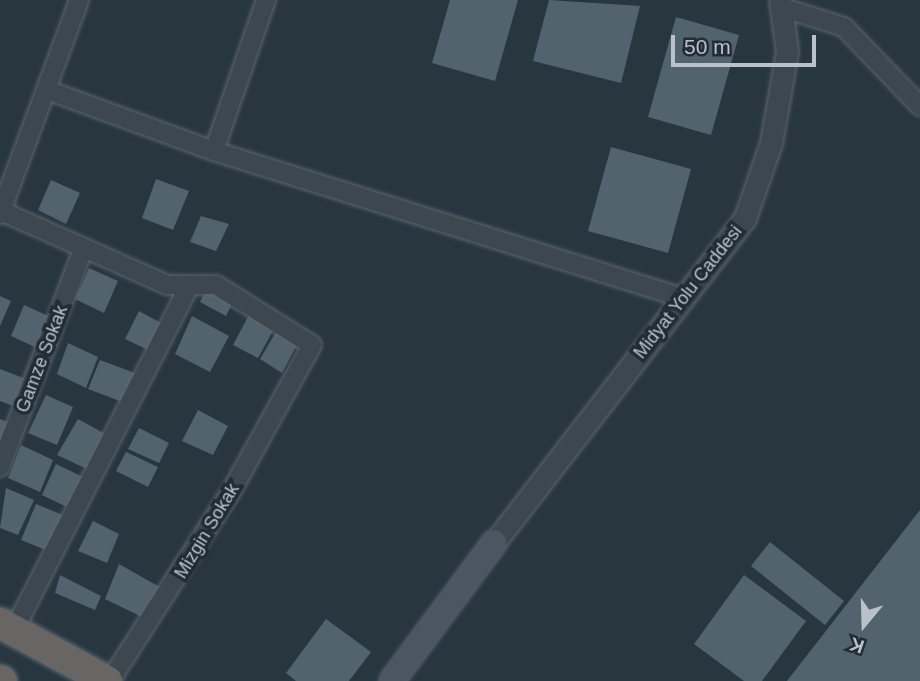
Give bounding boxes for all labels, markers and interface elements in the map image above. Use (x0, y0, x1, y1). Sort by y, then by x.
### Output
scale bar (675, 21, 820, 65)
text: 50 m (684, 35, 731, 58)
street label: Midyat Yolu Caddesi (629, 221, 747, 363)
street label: Gamze Sokak (12, 302, 72, 416)
street label: Mizgin Sokak (170, 480, 244, 582)
north arrow (829, 590, 899, 660)
text: K (847, 633, 867, 657)

